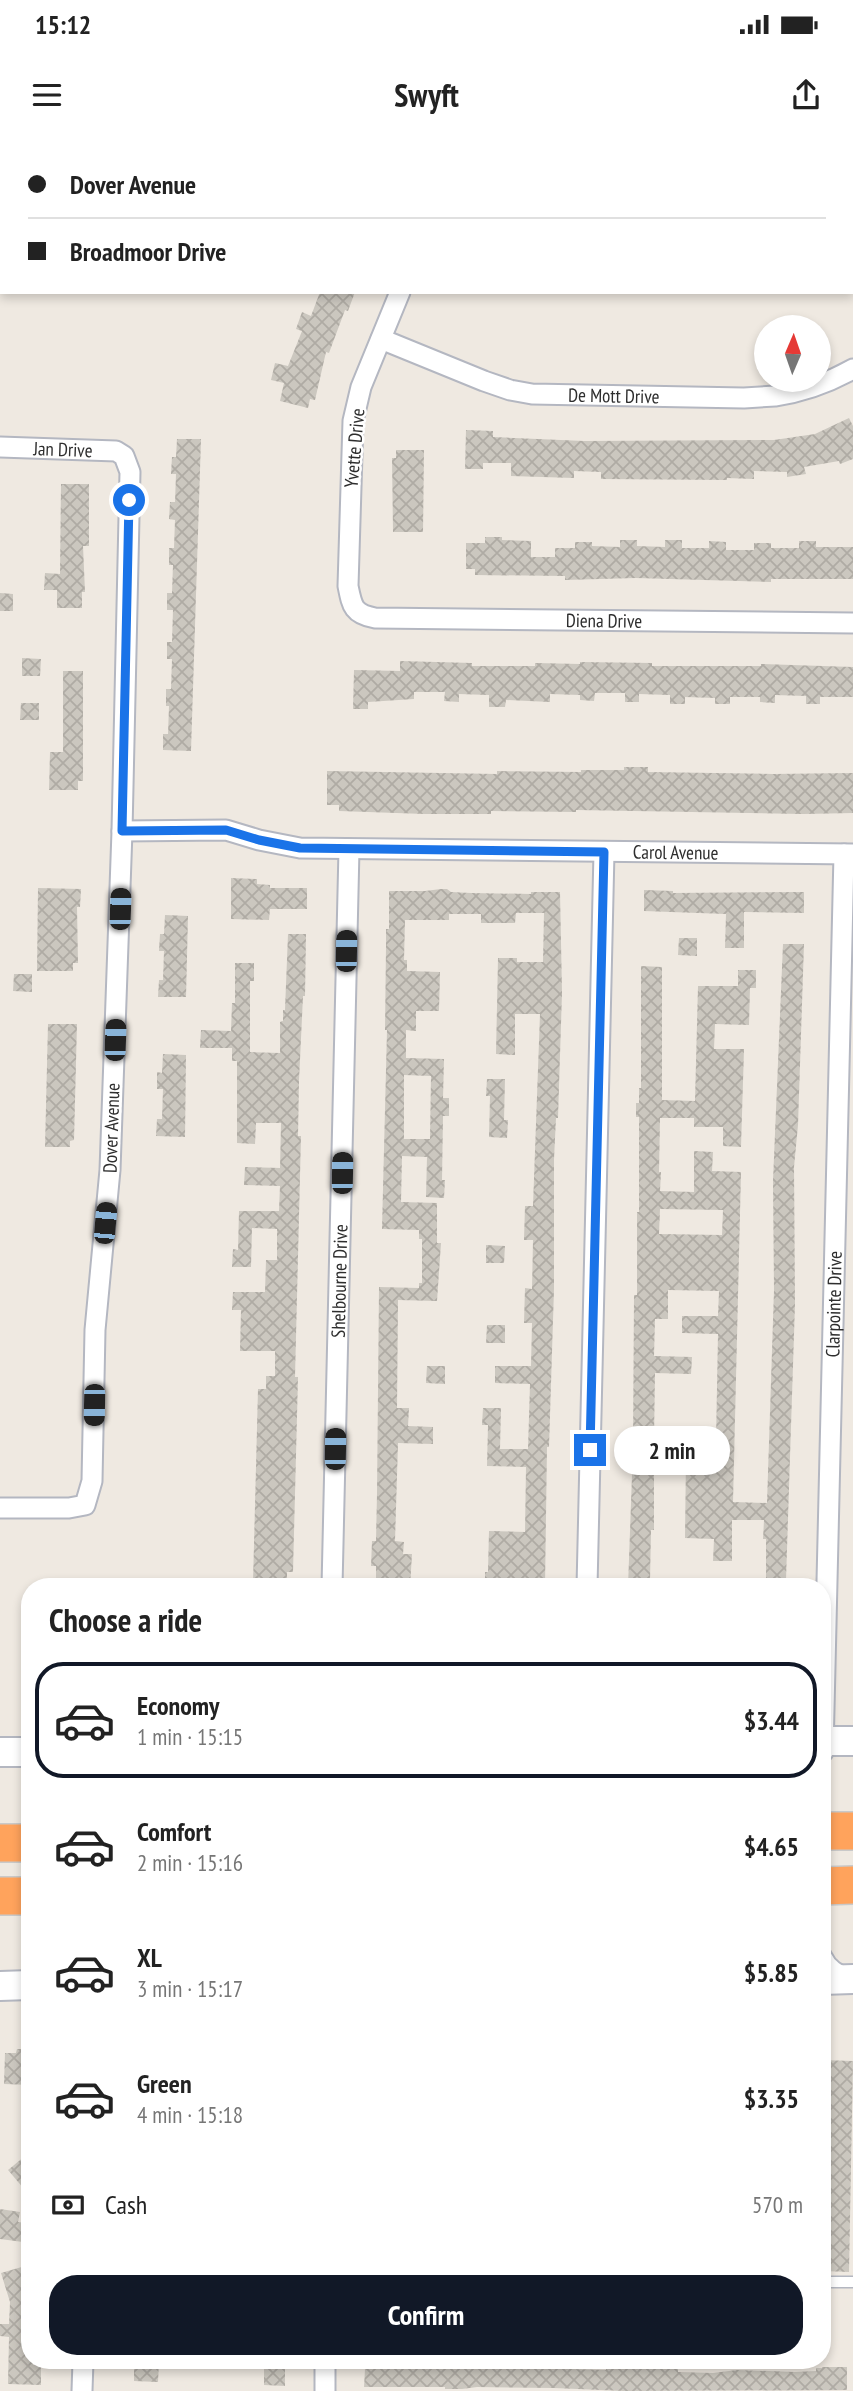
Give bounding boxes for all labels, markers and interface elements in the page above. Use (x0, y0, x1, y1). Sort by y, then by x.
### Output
text: 15:12 (35, 8, 91, 41)
text: Swyft (394, 74, 459, 116)
icon: menu (28, 76, 66, 114)
icon: share (787, 76, 825, 114)
text: Dover Avenue (70, 168, 196, 201)
text: Broadmoor Drive (70, 235, 226, 268)
north arrow (754, 315, 831, 392)
map controls (754, 315, 831, 392)
street label: De Mott Drive (568, 383, 660, 408)
street label: Yvette Drive (339, 407, 369, 489)
street label: Jan Drive (32, 436, 93, 462)
route start (113, 484, 145, 516)
street label: Diena Drive (566, 608, 643, 633)
street label: Carol Avenue (633, 840, 719, 865)
car (109, 888, 132, 930)
car (336, 930, 357, 972)
car (104, 1019, 127, 1061)
street label: Dover Avenue (97, 1082, 125, 1173)
car (332, 1152, 353, 1194)
car (93, 1201, 118, 1245)
street label: Shelbourne Drive (326, 1224, 352, 1338)
street label: Clarpointe Drive (820, 1250, 847, 1358)
car (84, 1384, 105, 1426)
callout: 2 min (614, 1426, 730, 1474)
car (325, 1428, 346, 1470)
route end (574, 1434, 606, 1466)
text: 2 min (649, 1436, 695, 1465)
text: Choose a ride (49, 1599, 202, 1641)
icon: car (53, 1689, 116, 1752)
text: Economy (137, 1689, 219, 1722)
text: $3.44 (744, 1704, 799, 1737)
text: 1 min · 15:15 (137, 1722, 243, 1751)
icon: car (53, 1815, 116, 1878)
text: Comfort (137, 1815, 211, 1848)
text: $4.65 (744, 1830, 799, 1863)
text: 2 min · 15:16 (137, 1848, 243, 1877)
icon: car (53, 1941, 116, 2004)
text: XL (137, 1941, 162, 1974)
text: $5.85 (744, 1956, 799, 1989)
text: 3 min · 15:17 (137, 1974, 243, 2003)
icon: car (53, 2067, 116, 2130)
text: Green (137, 2067, 192, 2100)
text: $3.35 (744, 2082, 799, 2115)
text: 4 min · 15:18 (137, 2100, 243, 2129)
icon: cash (49, 2186, 87, 2224)
text: Cash (105, 2188, 147, 2221)
text: 570 m (752, 2190, 803, 2219)
button: Confirm (49, 2275, 803, 2355)

